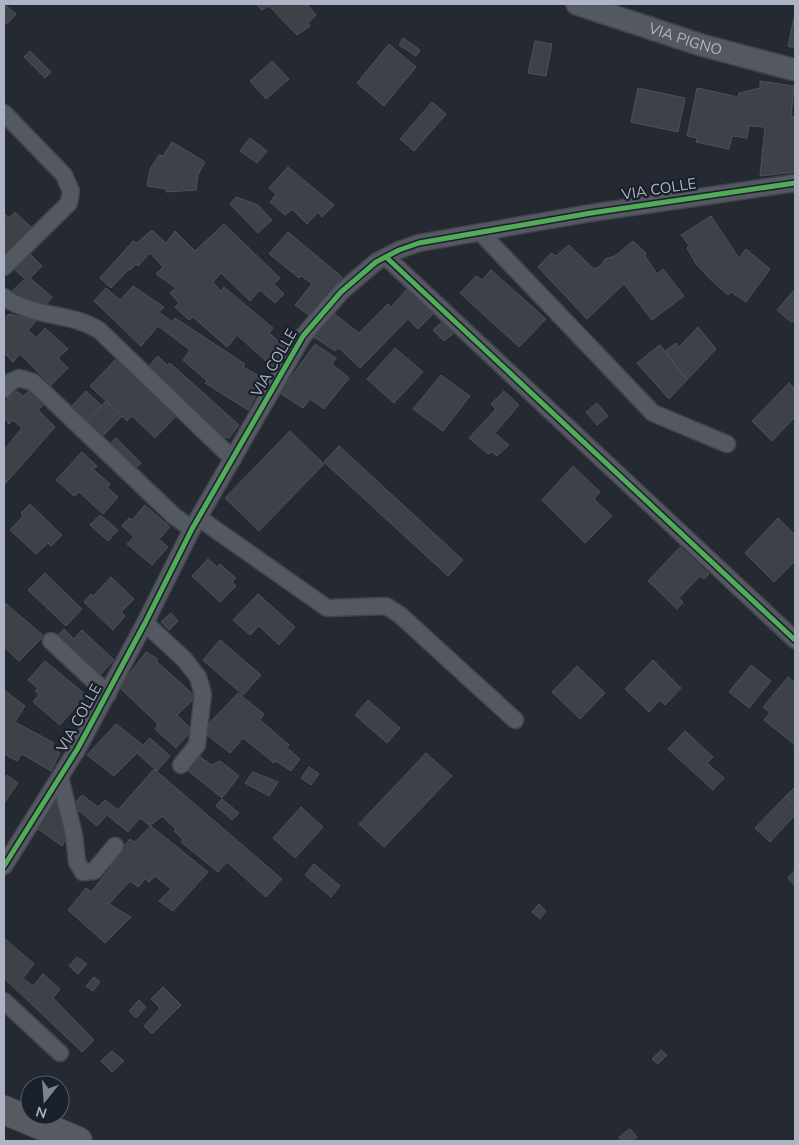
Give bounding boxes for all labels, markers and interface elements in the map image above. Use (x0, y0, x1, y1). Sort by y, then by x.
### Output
street label: VIA PIGNO (645, 18, 724, 60)
street label: VIA COLLE (619, 173, 698, 205)
street label: VIA COLLE (246, 325, 301, 401)
street label: VIA COLLE (52, 680, 106, 757)
north arrow (20, 1075, 70, 1125)
text: N (34, 1101, 49, 1123)

